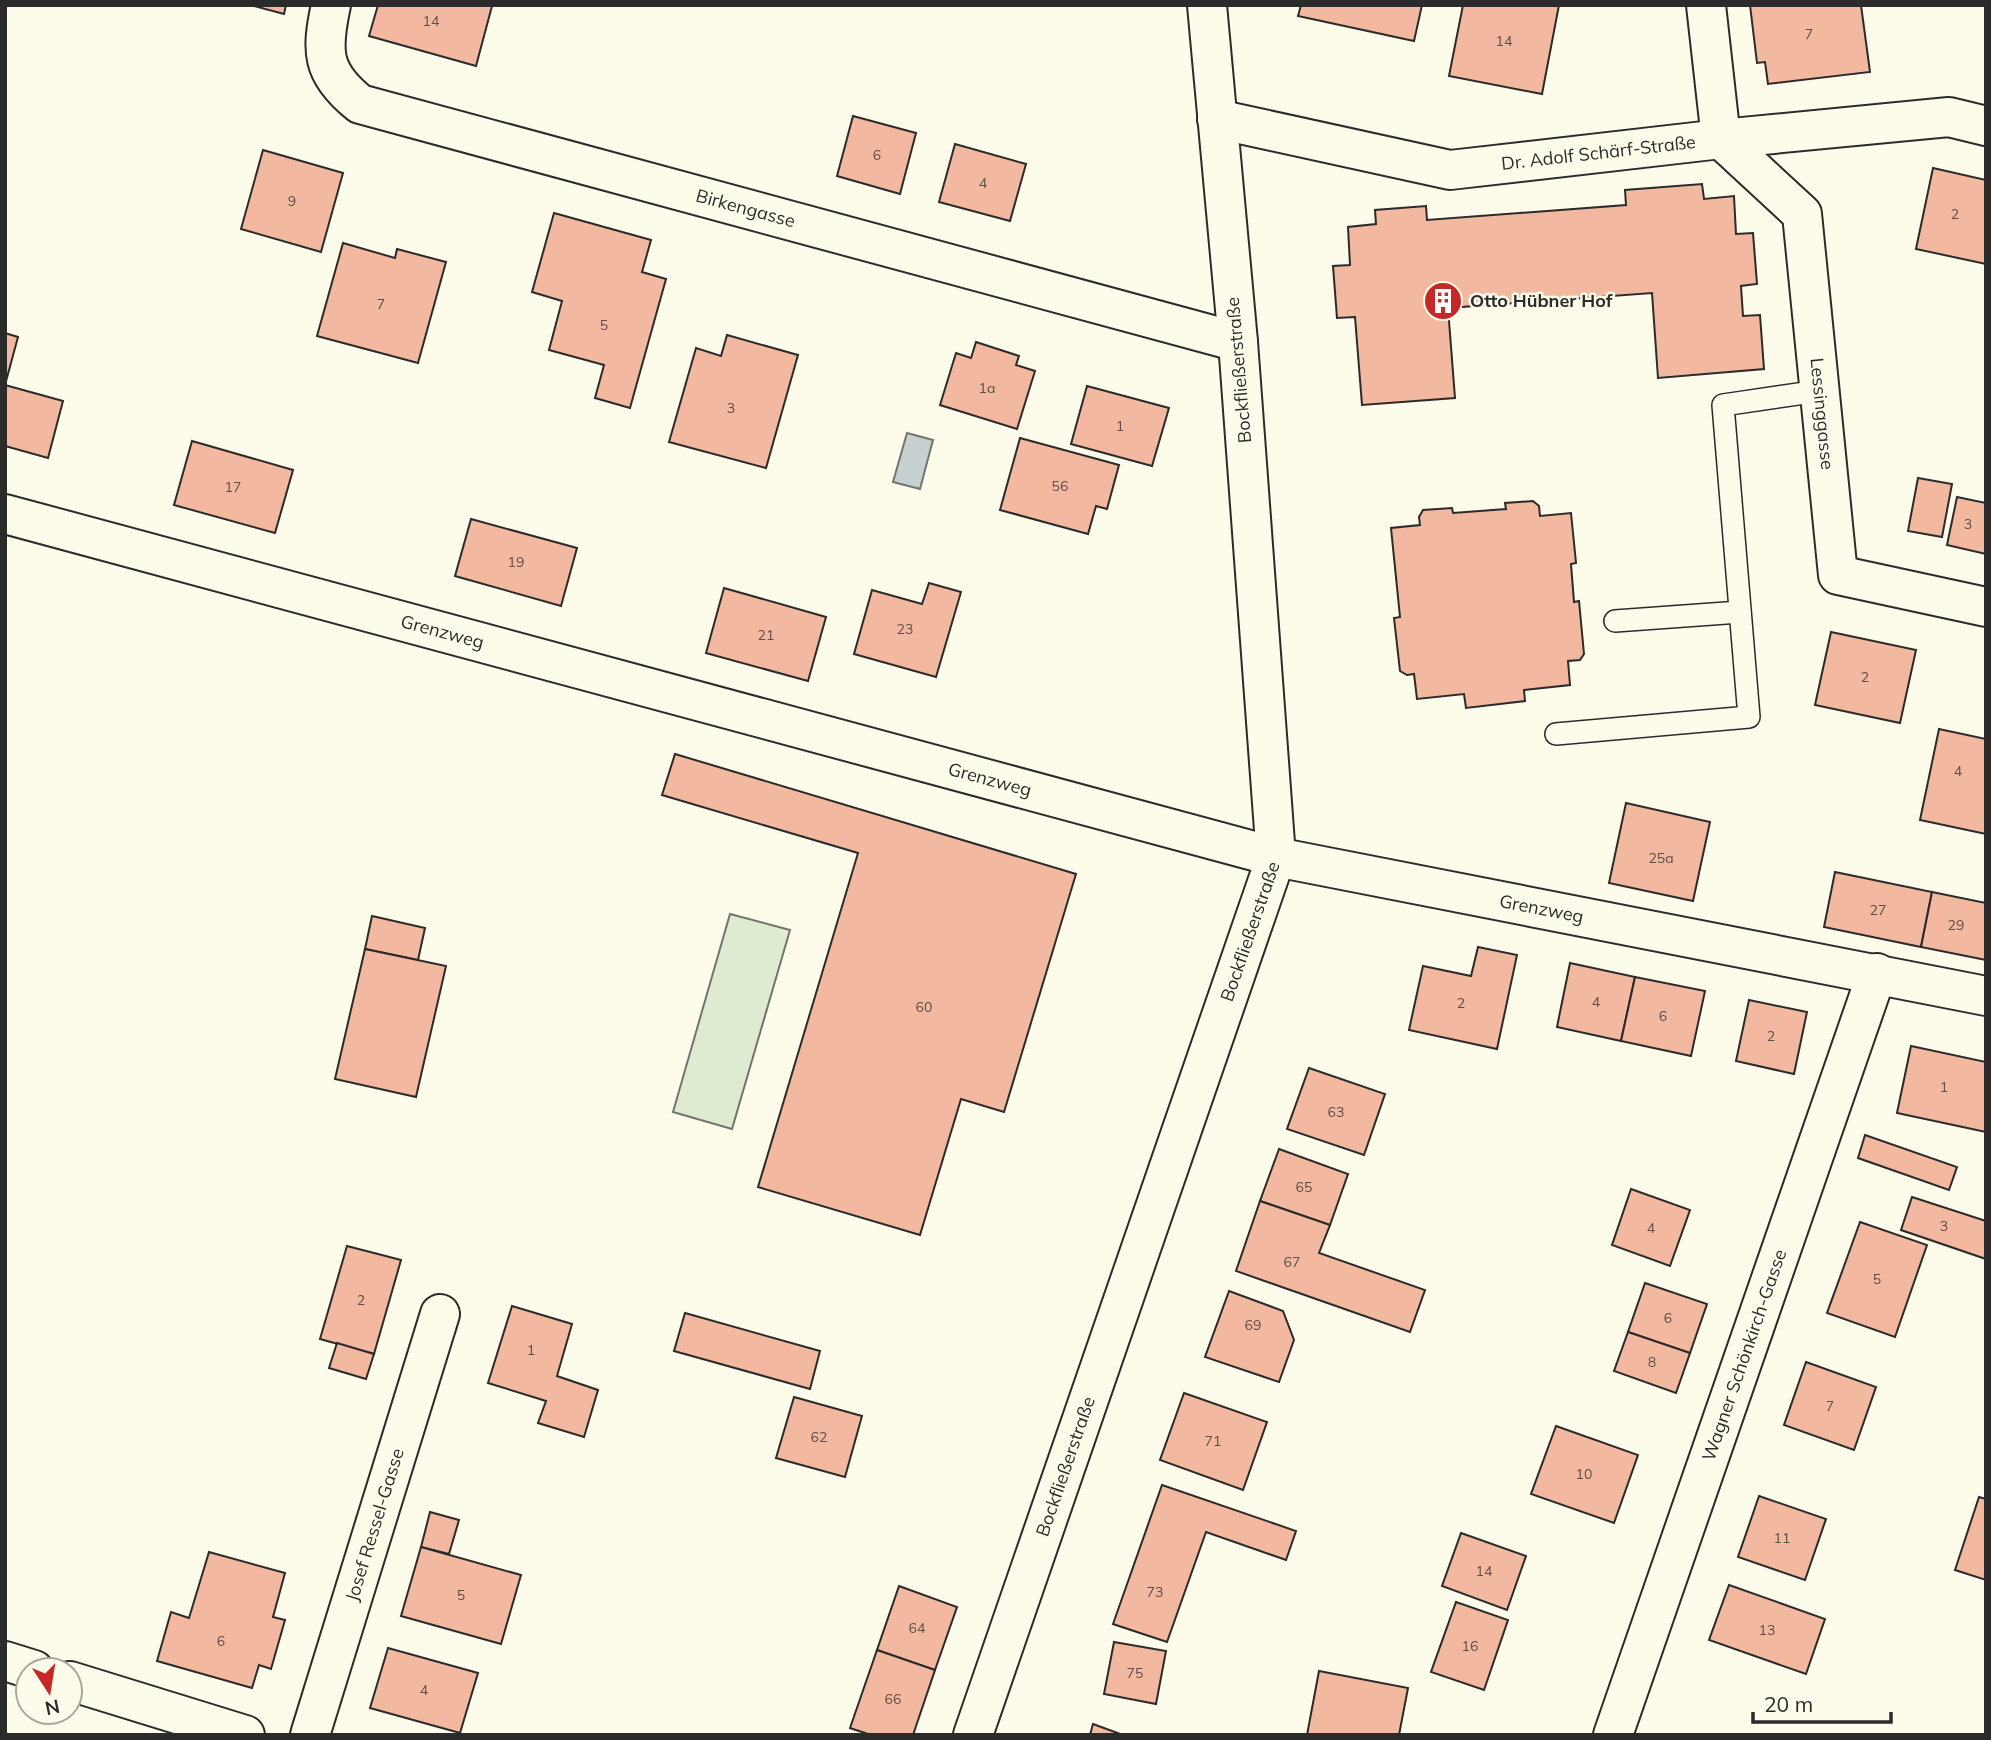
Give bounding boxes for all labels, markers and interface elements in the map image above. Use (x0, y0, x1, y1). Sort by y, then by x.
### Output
house number: 14 (423, 12, 440, 30)
house number: 7 (1805, 25, 1813, 43)
house number: 14 (1496, 32, 1513, 50)
street label: Dr. Adolf Schärf-Straße (1500, 130, 1697, 175)
house number: 6 (873, 146, 881, 164)
house number: 4 (979, 174, 988, 192)
street label: Birkengasse (694, 184, 798, 232)
house number: 9 (288, 192, 296, 210)
house number: 2 (1951, 205, 1959, 223)
building icon: Otto Hübner Hof (1422, 280, 1464, 322)
place label: Otto Hübner Hof (1470, 289, 1613, 312)
house number: 7 (377, 295, 385, 313)
street label: Bockfließerstraße (1221, 296, 1256, 444)
house number: 5 (600, 316, 608, 334)
street label: Lessinggasse (1805, 357, 1839, 471)
house number: 1a (979, 379, 995, 397)
house number: 3 (727, 399, 735, 417)
house number: 1 (1116, 417, 1124, 435)
house number: 56 (1052, 477, 1068, 495)
house number: 17 (225, 478, 241, 496)
house number: 3 (1964, 515, 1972, 533)
house number: 19 (508, 553, 524, 571)
street label: Grenzweg (398, 609, 487, 654)
house number: 23 (897, 620, 913, 638)
house number: 21 (758, 626, 774, 644)
house number: 2 (1861, 668, 1869, 686)
street label: Grenzweg (946, 757, 1034, 801)
house number: 4 (1954, 762, 1963, 780)
house number: 25a (1648, 849, 1674, 867)
street label: Bockfließerstraße (1215, 858, 1285, 1004)
street label: Grenzweg (1497, 889, 1586, 928)
house number: 27 (1870, 901, 1886, 919)
house number: 29 (1948, 916, 1964, 934)
house number: 4 (1592, 993, 1601, 1011)
house number: 2 (1457, 994, 1465, 1012)
house number: 60 (916, 998, 932, 1016)
house number: 6 (1659, 1007, 1667, 1025)
house number: 2 (1767, 1027, 1775, 1045)
house number: 1 (1940, 1078, 1948, 1096)
house number: 63 (1328, 1103, 1344, 1121)
house number: 65 (1296, 1178, 1312, 1196)
house number: 3 (1940, 1217, 1948, 1235)
house number: 4 (1647, 1219, 1656, 1237)
street label: Wagner Schönkirch-Gasse (1697, 1246, 1791, 1464)
house number: 67 (1284, 1253, 1300, 1271)
house number: 5 (1873, 1270, 1881, 1288)
house number: 2 (357, 1291, 365, 1309)
house number: 6 (1664, 1309, 1672, 1327)
house number: 69 (1245, 1316, 1261, 1334)
house number: 1 (527, 1341, 535, 1359)
house number: 8 (1648, 1353, 1656, 1371)
street label: Bockfließerstraße (1030, 1393, 1100, 1539)
house number: 7 (1826, 1397, 1834, 1415)
house number: 62 (811, 1428, 827, 1446)
house number: 71 (1205, 1432, 1221, 1450)
street label: Josef Ressel-Gasse (340, 1445, 409, 1604)
house number: 10 (1576, 1465, 1592, 1483)
house number: 11 (1774, 1529, 1790, 1547)
house number: 14 (1476, 1562, 1493, 1580)
house number: 73 (1147, 1583, 1163, 1601)
house number: 5 (457, 1586, 465, 1604)
house number: 64 (909, 1619, 926, 1637)
house number: 13 (1759, 1621, 1775, 1639)
house number: 6 (217, 1632, 225, 1650)
house number: 16 (1462, 1637, 1478, 1655)
north arrow (14, 1656, 84, 1726)
house number: 75 (1127, 1664, 1143, 1682)
scale bar (1753, 1680, 1891, 1724)
house number: 4 (420, 1681, 429, 1699)
house number: 66 (885, 1690, 901, 1708)
text: 20 m (1764, 1691, 1813, 1717)
text: N (43, 1694, 62, 1721)

